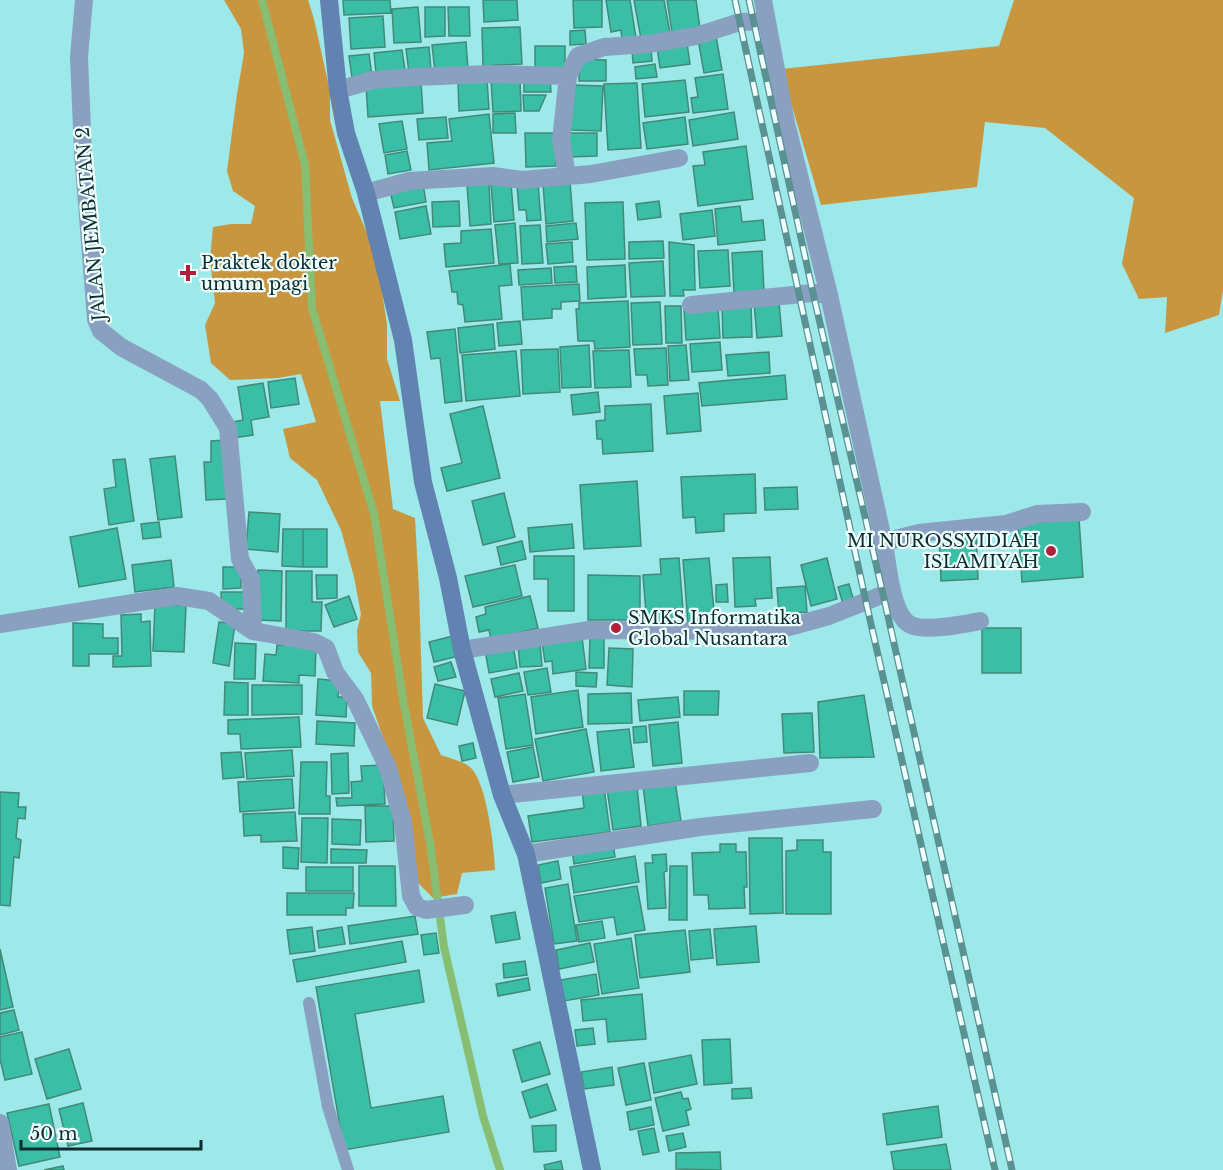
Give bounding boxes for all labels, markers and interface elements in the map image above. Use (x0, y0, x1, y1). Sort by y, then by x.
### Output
street label: JALAN JEMBATAN 2 (72, 126, 111, 324)
place label: Praktek dokter umum pagi (201, 252, 337, 295)
marker: Praktek dokter umum pagi (179, 264, 197, 282)
place label: MI NUROSSYIDIAH ISLAMIYAH (847, 530, 1039, 573)
marker: MI NUROSSYIDIAH ISLAMIYAH (1044, 544, 1058, 558)
place label: SMKS Informatika Global Nusantara (628, 607, 801, 650)
marker: SMKS Informatika Global Nusantara (609, 621, 623, 635)
scale bar (21, 1113, 201, 1151)
text: 50 m (30, 1123, 78, 1145)

